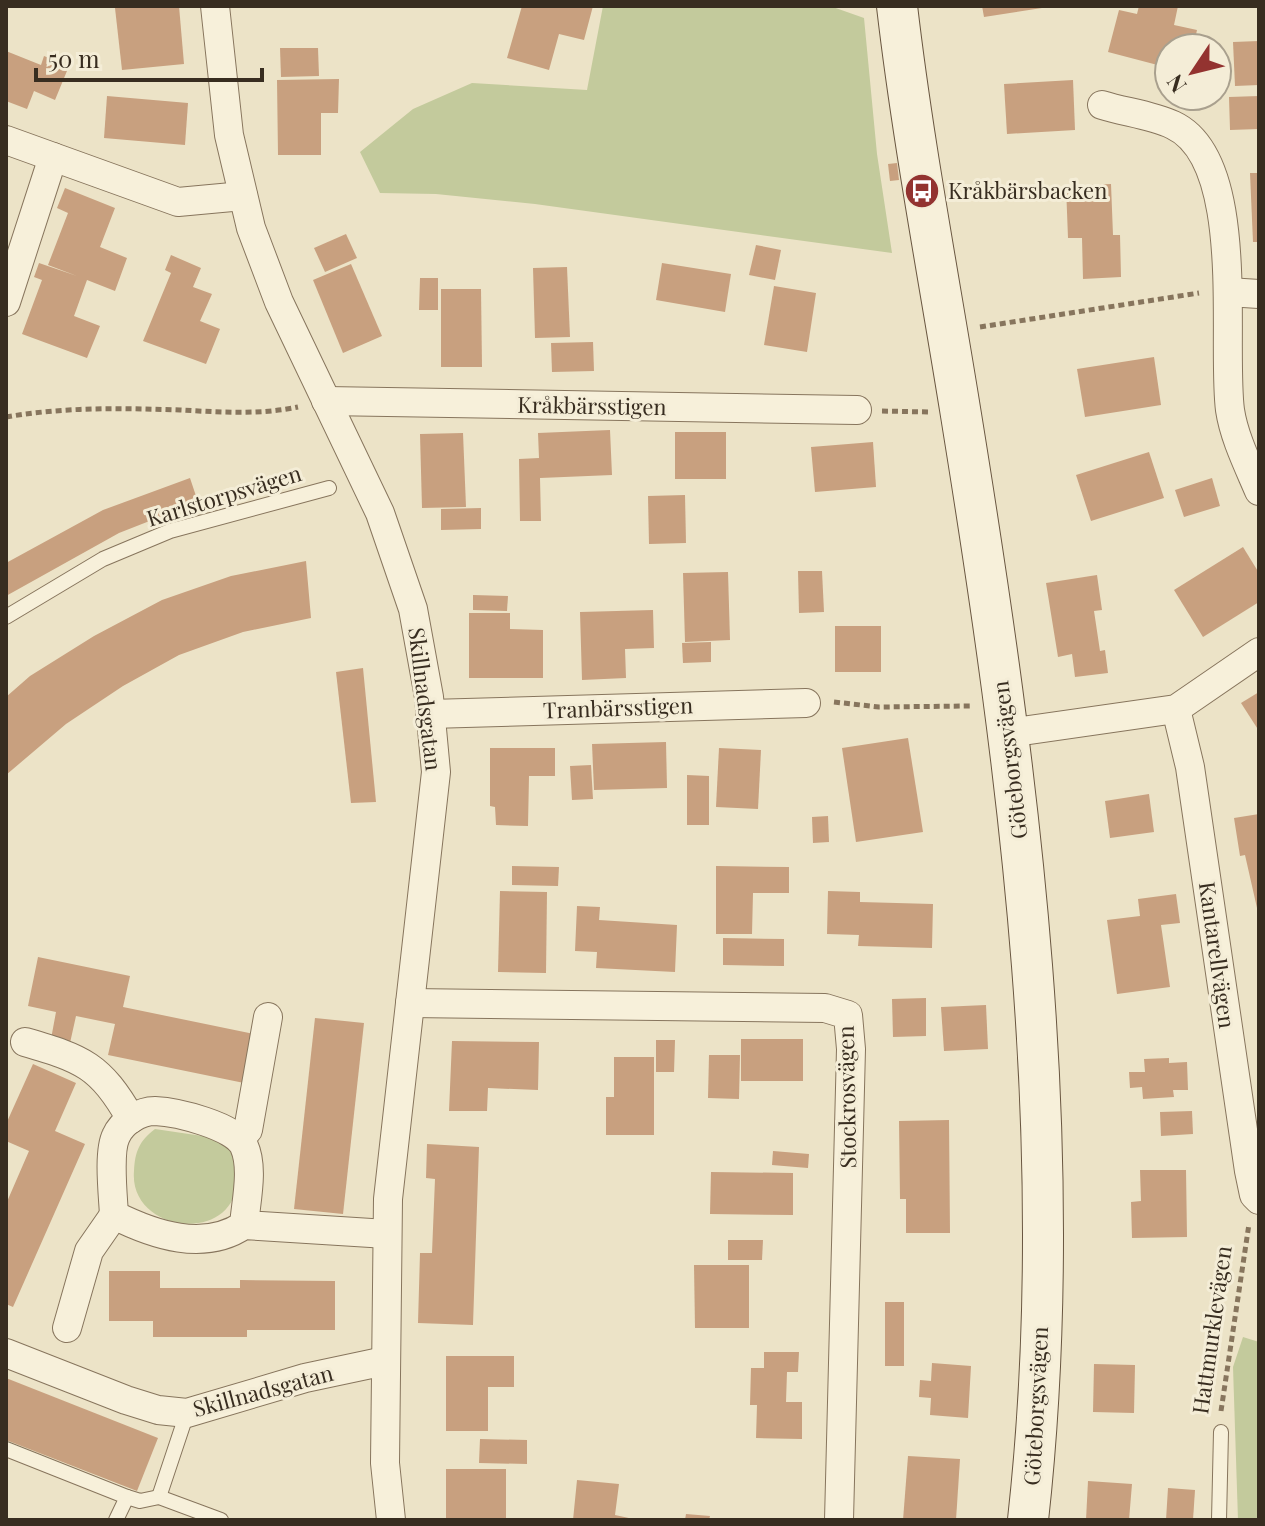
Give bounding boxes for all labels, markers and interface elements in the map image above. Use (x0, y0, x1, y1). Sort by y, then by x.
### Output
scale bar (36, 32, 262, 82)
north arrow (1153, 32, 1233, 112)
text: 50 m (48, 42, 100, 74)
text: N (1159, 69, 1193, 99)
bus stop icon: Kråkbärsbacken (903, 172, 941, 210)
place label: Kråkbärsbacken (948, 175, 1107, 205)
street label: Kråkbärsstigen (517, 389, 667, 421)
street label: Karlstorpsvägen (143, 457, 305, 533)
street label: Skillnadsgatan (402, 626, 450, 772)
street label: Göteborgsvägen (984, 679, 1034, 841)
street label: Tranbärsstigen (542, 689, 694, 725)
street label: Kantarellvägen (1193, 880, 1243, 1030)
street label: Stockrosvägen (830, 1025, 862, 1169)
street label: Hattmurklevägen (1184, 1244, 1238, 1416)
street label: Göteborgsvägen (1016, 1326, 1054, 1486)
street label: Skillnadsgatan (189, 1357, 336, 1423)

